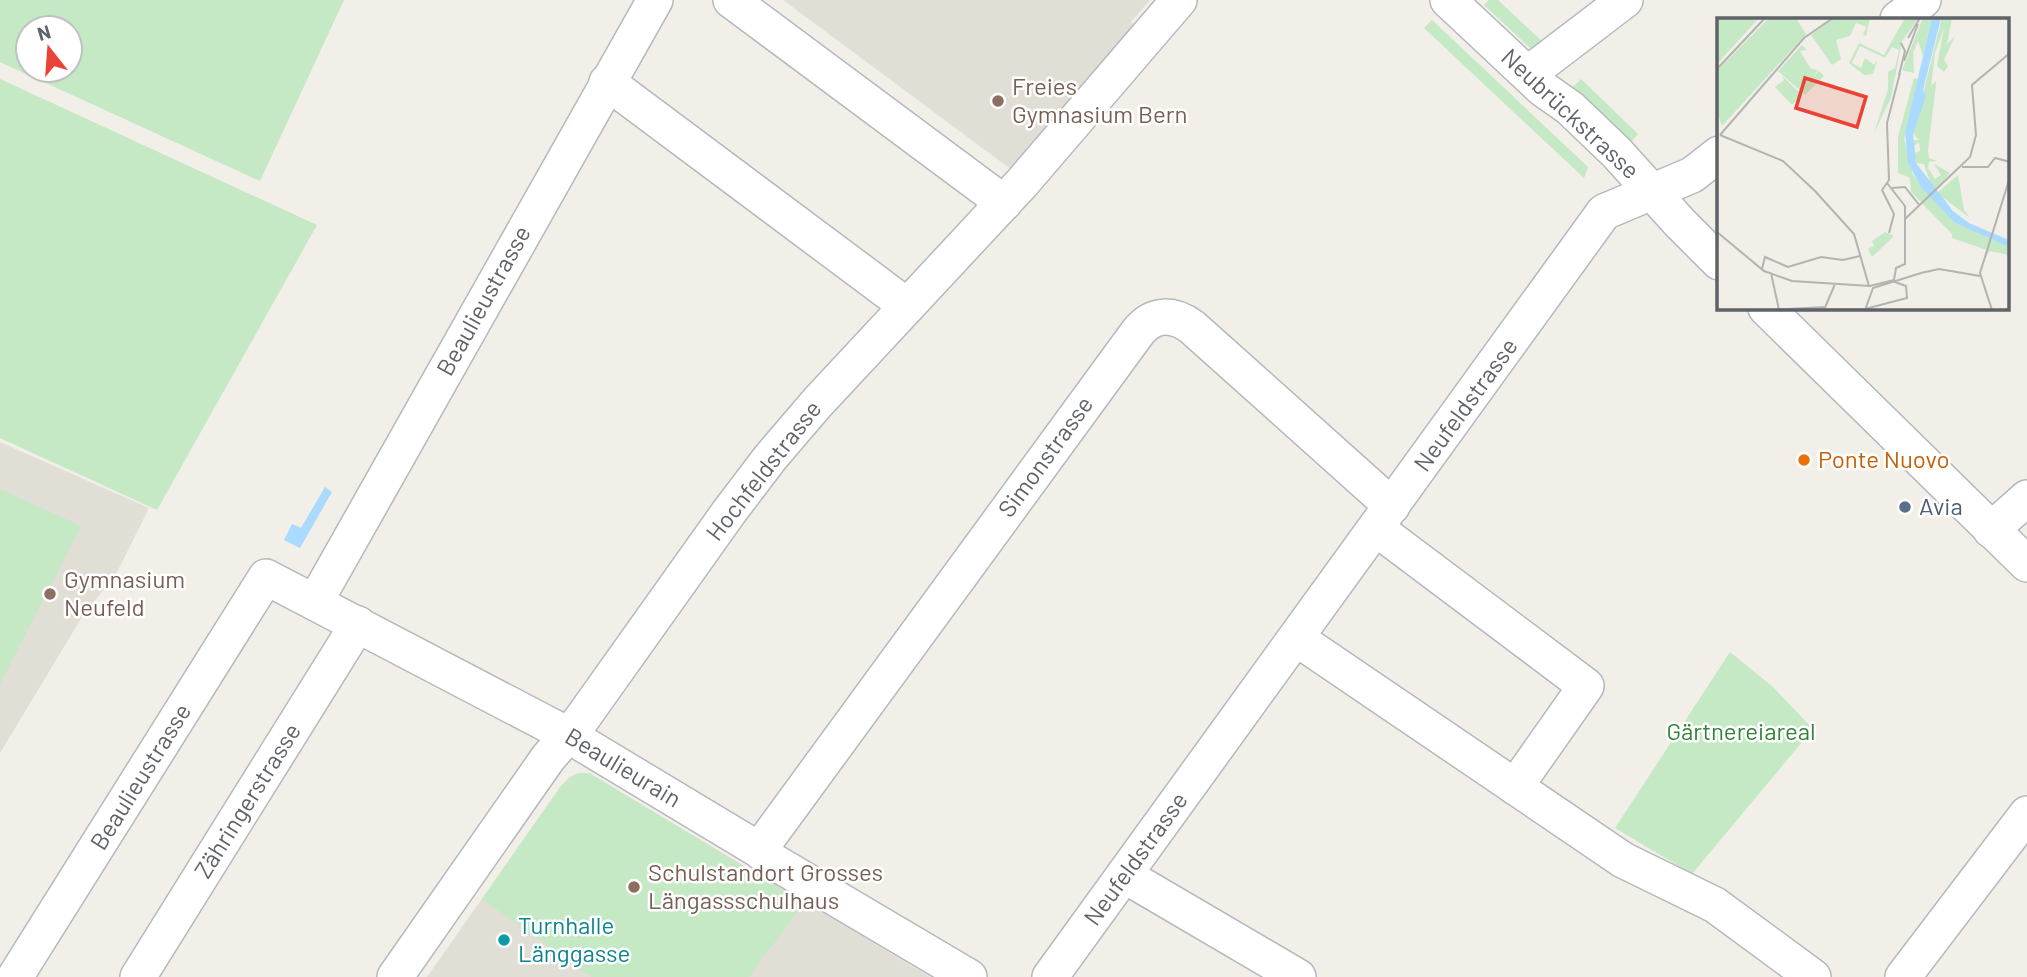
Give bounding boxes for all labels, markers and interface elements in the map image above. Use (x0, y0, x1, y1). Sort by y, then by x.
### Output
north arrow (14, 14, 84, 84)
inset map (1717, 18, 2010, 310)
text: N (34, 19, 53, 45)
street label: Neubrückstrasse (1496, 42, 1646, 184)
place label: Freies Gymnasium Bern (1012, 71, 1188, 128)
marker: Freies Gymnasium Bern (990, 93, 1006, 109)
street label: Beaulieustrasse (430, 220, 536, 380)
street label: Neufeldstrasse (1407, 332, 1523, 476)
street label: Simonstrasse (991, 390, 1098, 522)
street label: Hochfeldstrasse (699, 394, 827, 546)
place label: Ponte Nuovo (1818, 444, 1950, 473)
marker: Ponte Nuovo (1796, 452, 1812, 468)
place label: Avia (1919, 491, 1963, 520)
marker: Avia (1897, 499, 1913, 515)
place label: Gymnasium Neufeld (64, 564, 185, 621)
marker: Gymnasium Neufeld (42, 586, 58, 602)
street label: Beaulieustrasse (83, 698, 196, 855)
park label: Gärtnereiareal (1666, 716, 1816, 745)
street label: Zähringerstrasse (187, 717, 306, 883)
street label: Beaulieurain (561, 721, 687, 813)
street label: Neufeldstrasse (1077, 786, 1193, 930)
place label: Schulstandort Grosses Längassschulhaus (648, 857, 883, 914)
marker: Schulstandort Grosses Längassschulhaus (626, 879, 642, 895)
place label: Turnhalle Länggasse (518, 910, 630, 967)
marker: Turnhalle Länggasse (496, 932, 512, 948)

